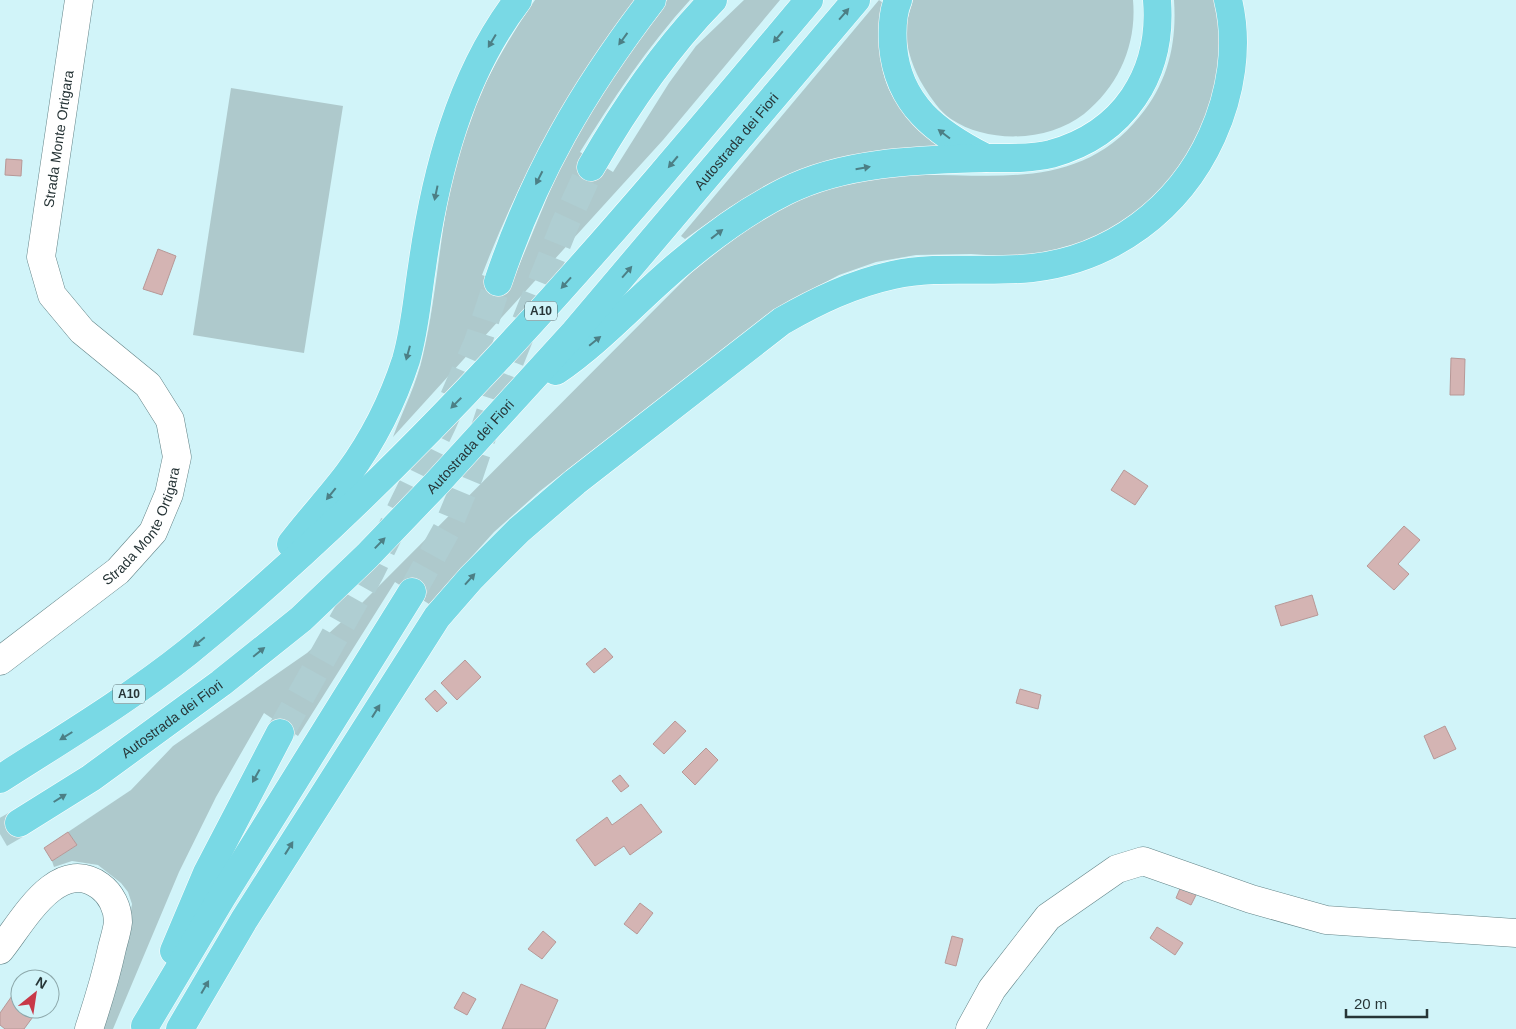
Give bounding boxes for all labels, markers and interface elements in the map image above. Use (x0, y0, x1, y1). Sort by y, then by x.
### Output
one-way arrow (838, 8, 850, 20)
one-way arrow (772, 31, 784, 43)
one-way arrow (618, 32, 628, 46)
one-way arrow (488, 35, 497, 48)
street label: Strada Monte Ortigara (40, 69, 77, 209)
street label: Autostrada dei Fiori (691, 90, 782, 193)
one-way arrow (937, 129, 951, 139)
one-way arrow (668, 155, 679, 168)
one-way arrow (856, 163, 872, 171)
one-way arrow (535, 171, 543, 185)
one-way arrow (432, 185, 440, 200)
one-way arrow (710, 228, 723, 239)
one-way arrow (621, 266, 632, 279)
one-way arrow (560, 277, 571, 290)
road number: A10 (525, 302, 557, 321)
one-way arrow (588, 336, 601, 347)
one-way arrow (404, 345, 412, 360)
street label: Autostrada dei Fiori (423, 396, 517, 497)
one-way arrow (450, 397, 462, 409)
street label: Strada Monte Ortigara (99, 465, 183, 588)
one-way arrow (326, 488, 337, 501)
one-way arrow (373, 538, 385, 550)
one-way arrow (464, 573, 476, 585)
one-way arrow (193, 637, 206, 648)
one-way arrow (252, 647, 265, 658)
street label: Autostrada dei Fiori (118, 677, 226, 761)
road number: A10 (113, 684, 145, 704)
one-way arrow (372, 704, 381, 717)
one-way arrow (60, 732, 73, 741)
one-way arrow (252, 769, 261, 782)
one-way arrow (54, 793, 67, 802)
one-way arrow (285, 841, 294, 855)
north arrow (10, 969, 60, 1019)
text: N (33, 973, 50, 992)
one-way arrow (201, 979, 209, 994)
scale bar (1346, 986, 1427, 1018)
text: 20 m (1354, 995, 1387, 1012)

